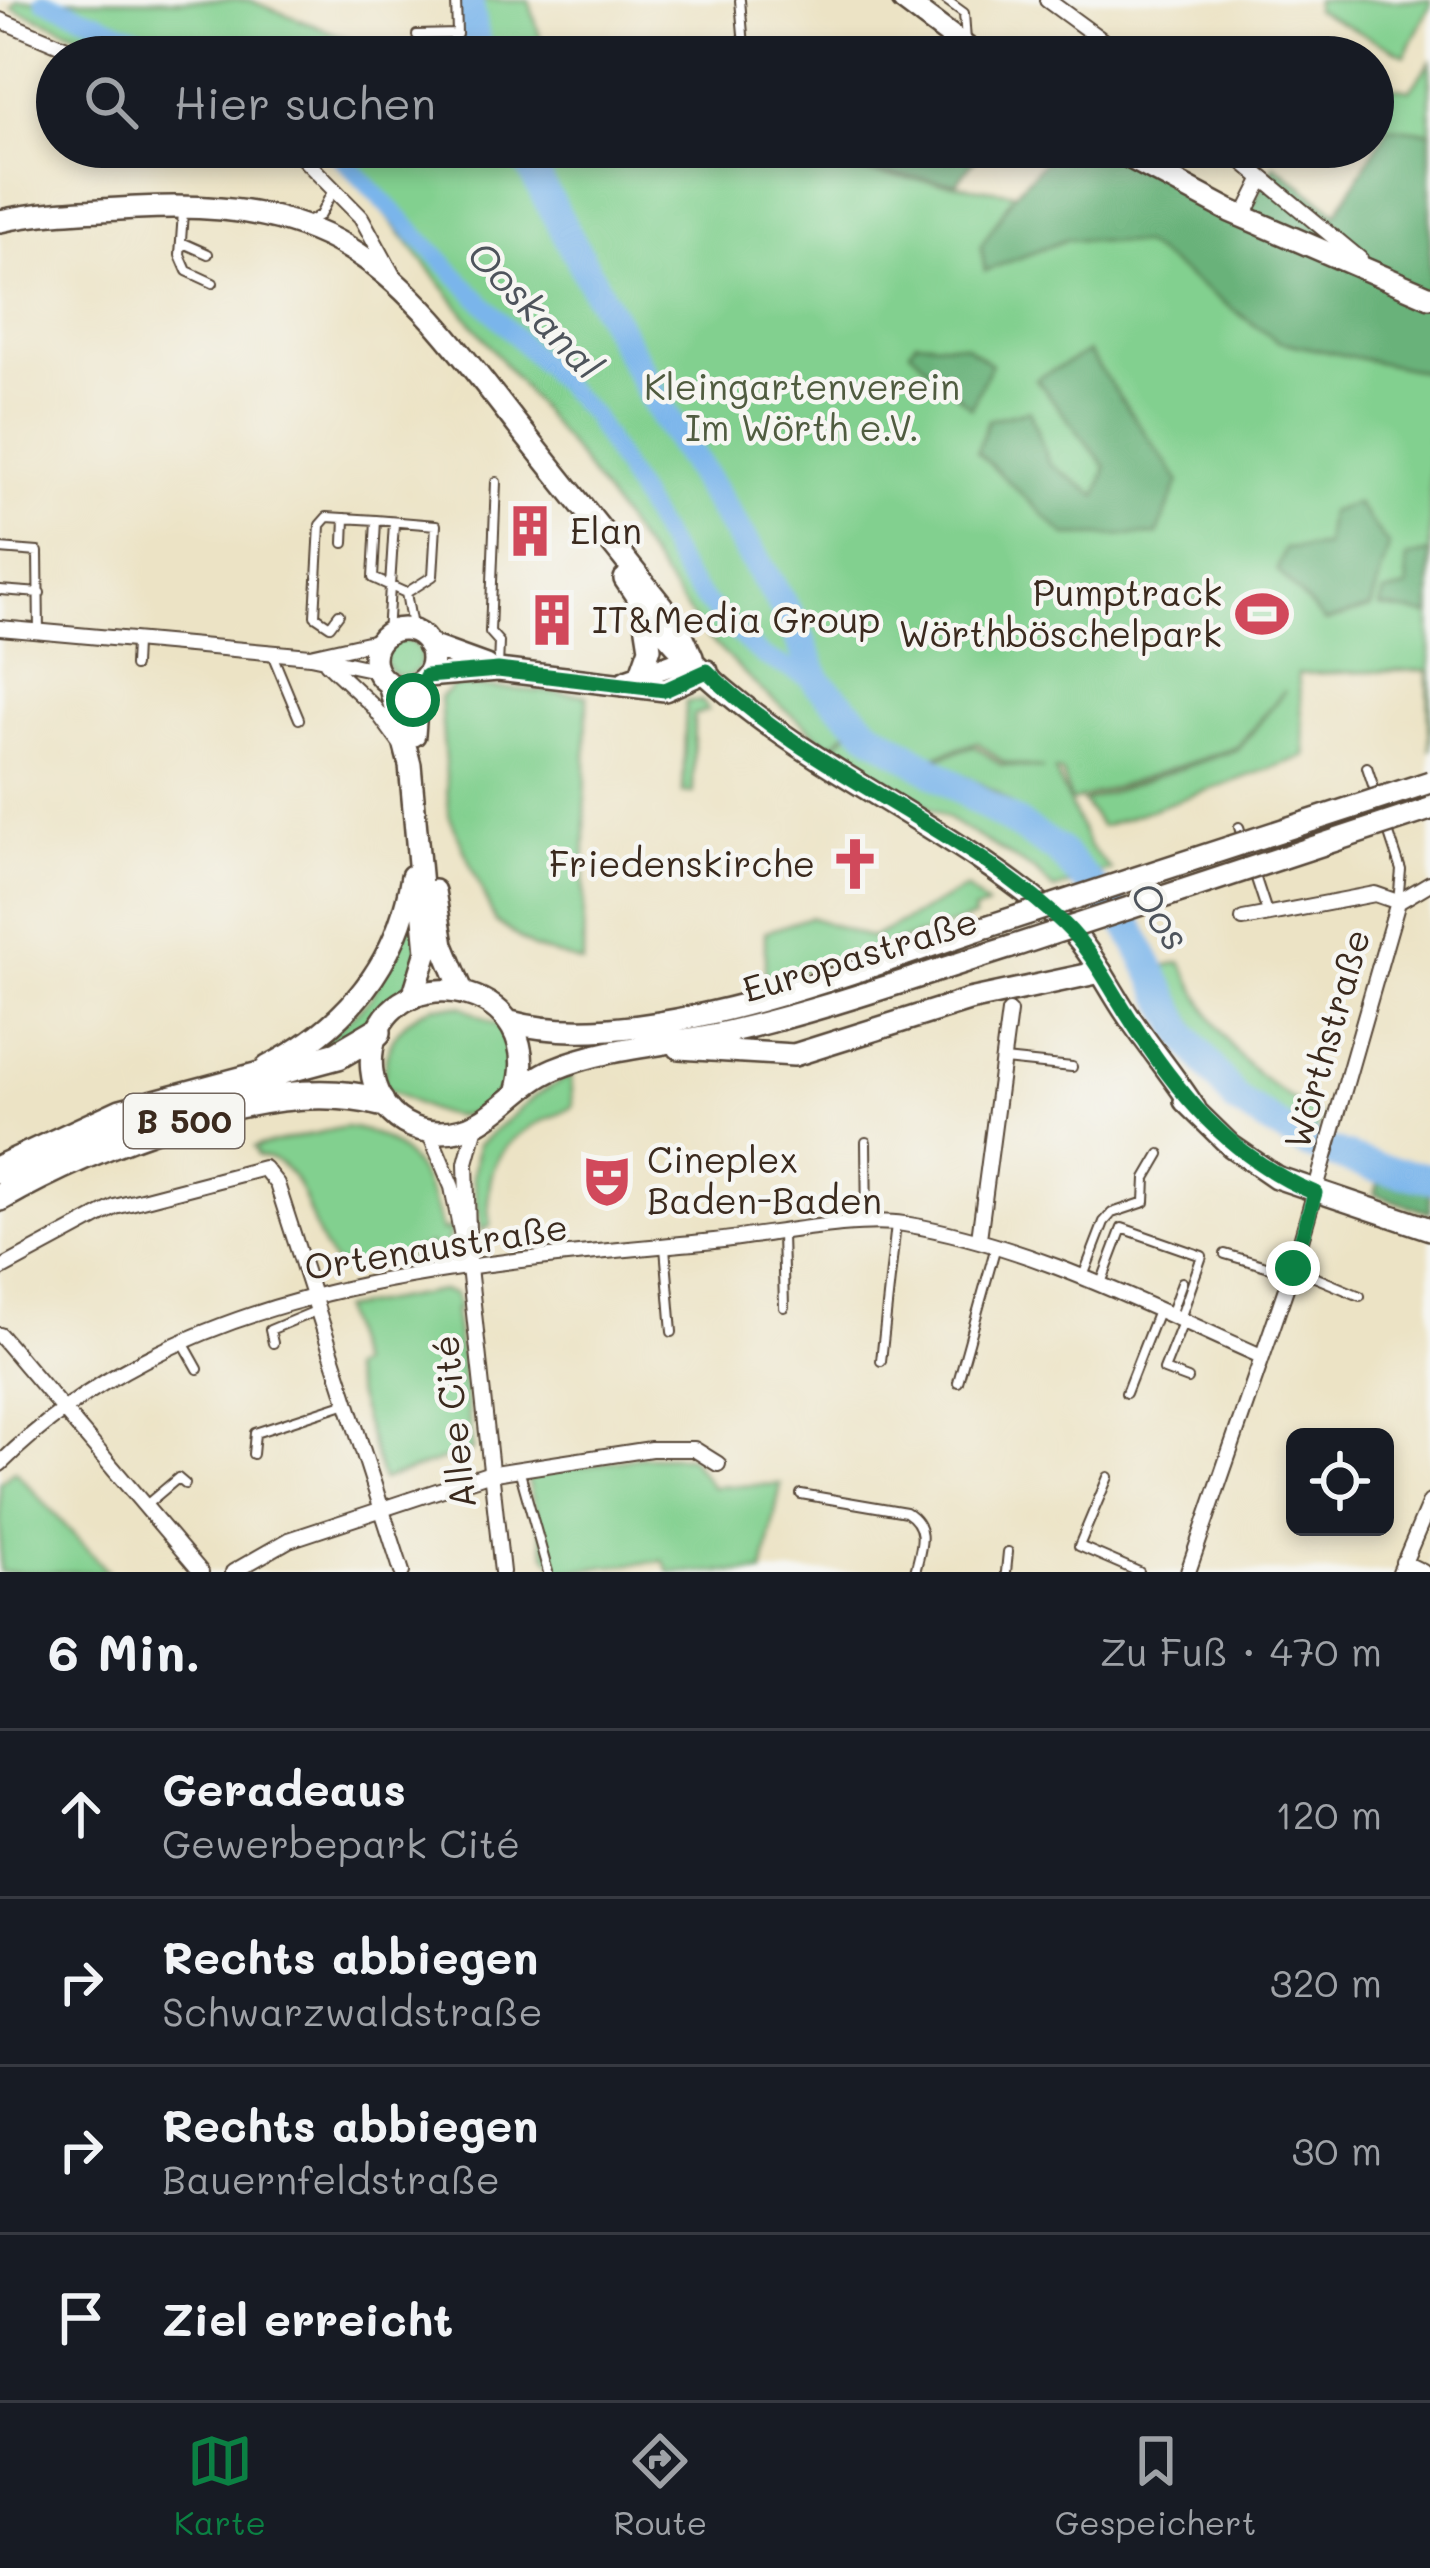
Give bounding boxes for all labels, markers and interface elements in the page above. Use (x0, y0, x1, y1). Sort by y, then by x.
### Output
search box (36, 36, 1394, 168)
icon: search (78, 69, 144, 135)
text: Hier suchen (174, 73, 436, 131)
water label: Ooskanal (457, 229, 615, 389)
park label: Kleingartenverein Im Wörth e.V. (644, 362, 960, 450)
building icon: Elan (501, 502, 559, 560)
place label: Elan (570, 506, 642, 553)
place label: Pumptrack Wörthböschelpark (898, 568, 1222, 656)
sports icon: Pumptrack Wörthböschelpark (1233, 585, 1291, 643)
building icon: IT&Media Group (523, 591, 581, 649)
place label: IT&Media Group (592, 595, 881, 642)
route start (386, 673, 440, 727)
church icon: Friedenskirche (826, 835, 884, 893)
place label: Friedenskirche (549, 839, 815, 886)
water label: Oos (1120, 871, 1203, 960)
street label: Europastraße (736, 896, 983, 1012)
street label: Wörthstraße (1272, 923, 1379, 1154)
road number: B 500 (124, 1094, 244, 1148)
place label: Cineplex Baden-Baden (647, 1135, 882, 1223)
theatre icon: Cineplex Baden-Baden (578, 1152, 636, 1210)
street label: Ortenaustraße (301, 1202, 571, 1290)
route end (1266, 1241, 1320, 1295)
street label: Allee Cité (420, 1333, 485, 1511)
map controls (1286, 1428, 1394, 1536)
button: locate (1286, 1428, 1394, 1536)
text: 6 Min. (48, 1617, 201, 1684)
text: Zu Fuß · 470 m (1100, 1625, 1382, 1676)
text: Geradeaus (162, 1759, 406, 1817)
icon: ahead (48, 1781, 114, 1847)
text: 120 m (1275, 1788, 1382, 1839)
text: Gewerbepark Cité (162, 1817, 520, 1868)
text: Rechts abbiegen (162, 1927, 538, 1985)
icon: right (48, 1949, 114, 2015)
text: 320 m (1270, 1956, 1382, 2007)
text: Schwarzwaldstraße (162, 1985, 543, 2036)
text: Rechts abbiegen (162, 2095, 538, 2153)
icon: right (48, 2117, 114, 2183)
text: 30 m (1292, 2124, 1382, 2175)
text: Bauernfeldstraße (162, 2153, 500, 2204)
icon: arrive (48, 2285, 114, 2351)
text: Ziel erreicht (162, 2289, 453, 2347)
tab: Karte (174, 2428, 266, 2543)
tab: Route (614, 2428, 707, 2543)
tab: Gespeichert (1055, 2428, 1256, 2543)

